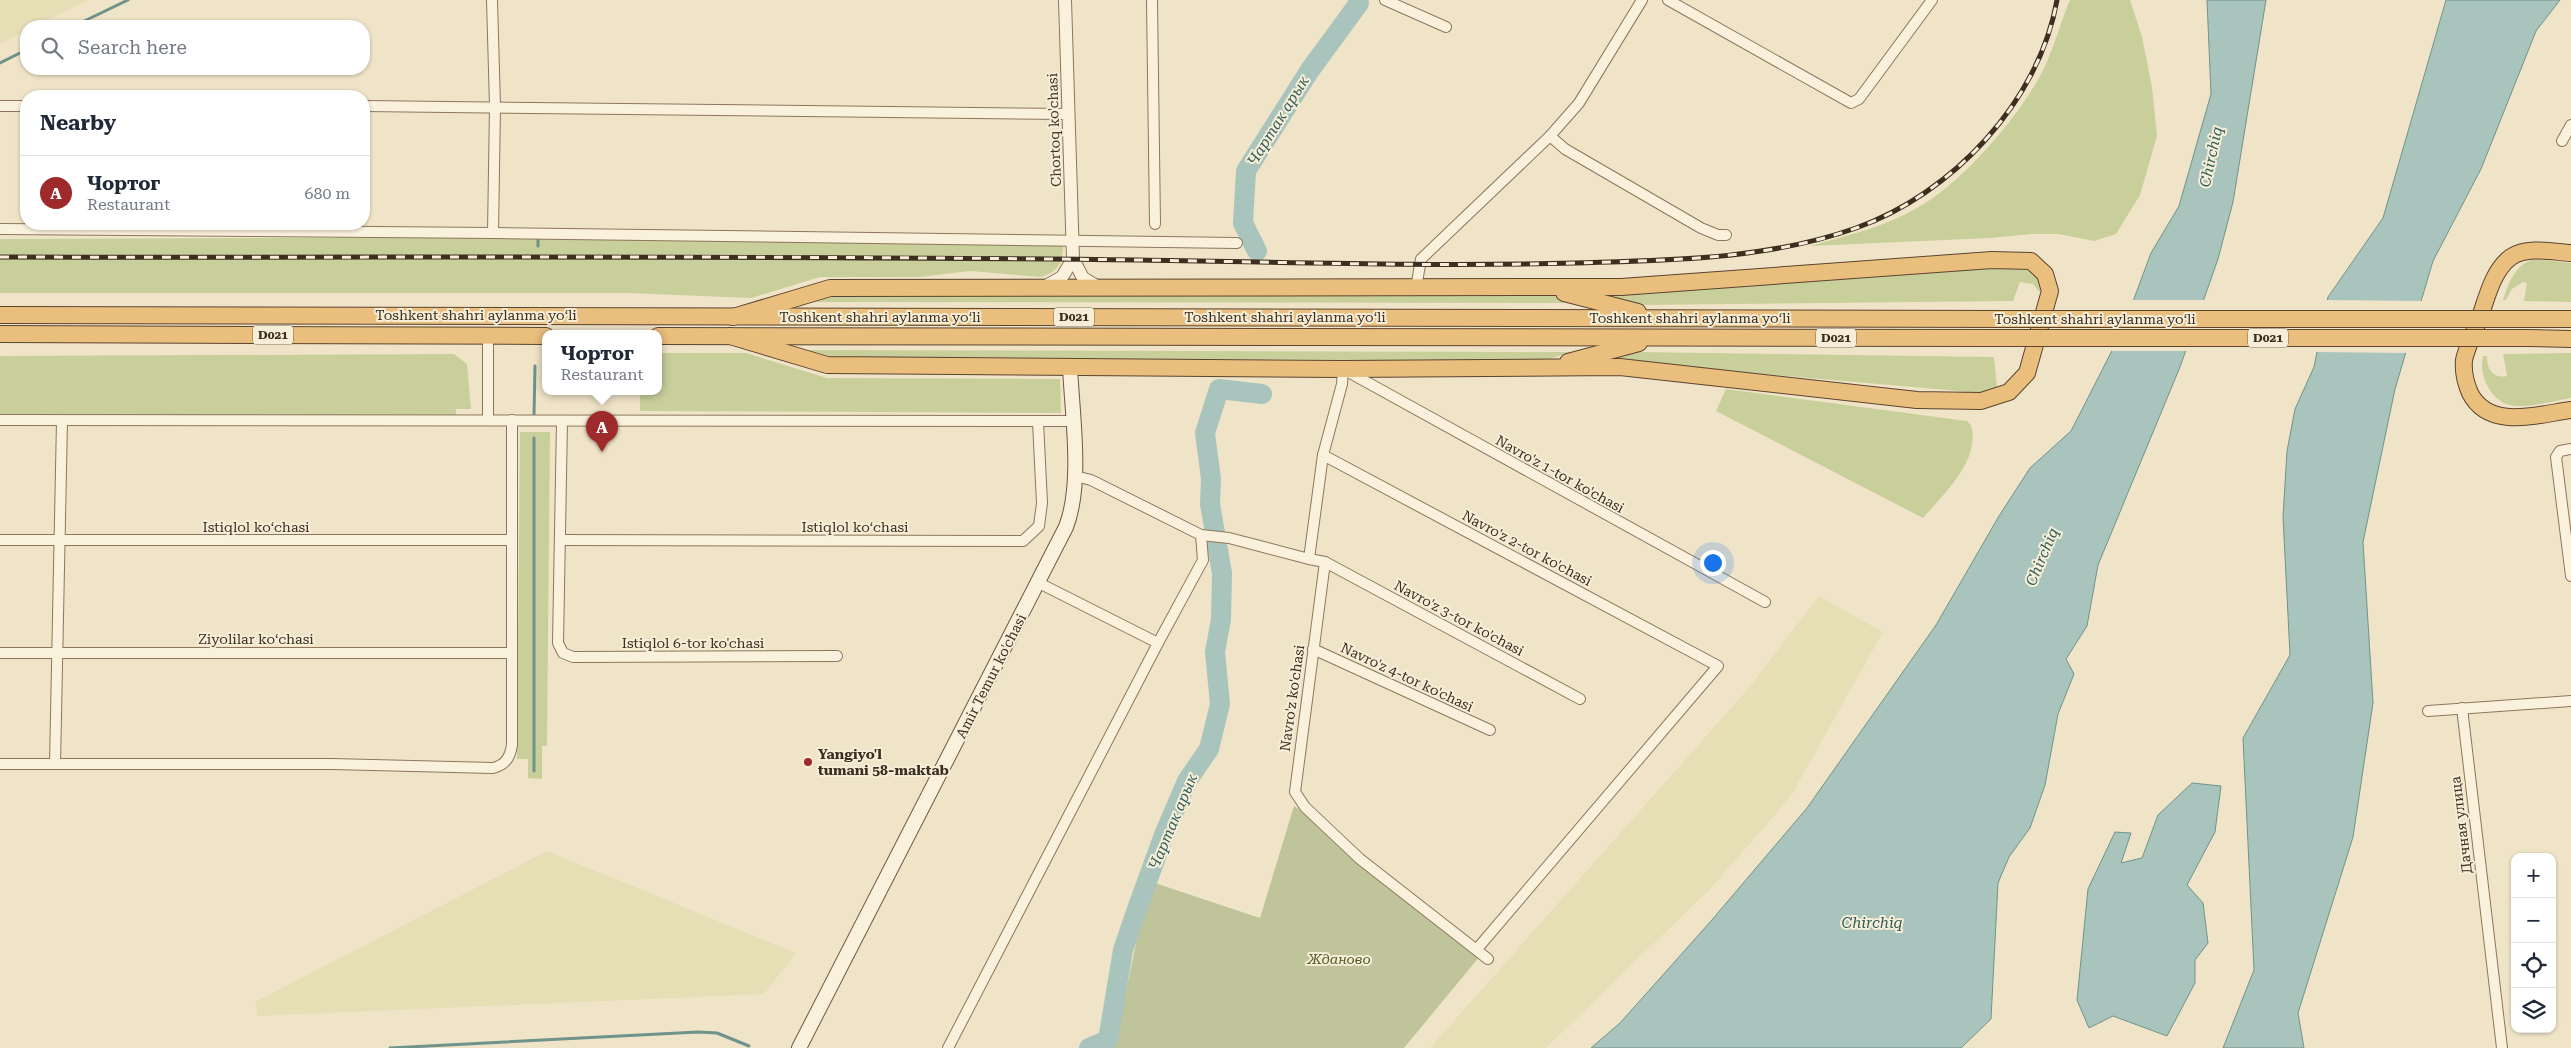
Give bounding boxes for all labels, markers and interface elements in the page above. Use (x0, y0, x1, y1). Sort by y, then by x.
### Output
search box (20, 20, 370, 75)
icon: search (38, 34, 66, 62)
text: Search here (78, 36, 187, 59)
street label: Chortoq ko'chasi (1044, 72, 1064, 187)
water label: Чартак арык (1243, 72, 1313, 169)
text: Nearby (40, 111, 116, 135)
water label: Chirchiq (2196, 125, 2226, 189)
text: Чортог (87, 172, 160, 195)
text: A (50, 184, 62, 203)
text: 680 m (304, 184, 350, 203)
text: Restaurant (87, 195, 170, 214)
street label: Toshkent shahri aylanma yoʻli (375, 307, 577, 323)
road number: D021 (1054, 308, 1094, 326)
street label: Toshkent shahri aylanma yoʻli (779, 309, 981, 325)
street label: Toshkent shahri aylanma yoʻli (1184, 309, 1386, 325)
street label: Toshkent shahri aylanma yoʻli (1589, 310, 1791, 326)
street label: Toshkent shahri aylanma yoʻli (1994, 311, 2196, 327)
road number: D021 (253, 326, 293, 344)
road number: D021 (1816, 328, 1856, 348)
road number: D021 (2248, 328, 2288, 348)
popup (542, 330, 662, 395)
text: Чортог (560, 342, 634, 365)
text: Restaurant (560, 365, 644, 384)
pin: A (586, 411, 618, 452)
street label: Navro'z 1-tor ko'chasi (1493, 432, 1627, 516)
street label: Navro'z 2-tor ko'chasi (1459, 507, 1595, 589)
street label: Istiqlol koʻchasi (202, 519, 310, 535)
street label: Istiqlol koʻchasi (801, 519, 909, 535)
water label: Chirchiq (2022, 525, 2062, 589)
your location (1700, 550, 1726, 576)
street label: Navro'z 3-tor ko'chasi (1391, 577, 1527, 659)
street label: Amir Temur ko'chasi (953, 611, 1030, 741)
street label: Ziyolilar koʻchasi (198, 631, 314, 647)
street label: Istiqlol 6-tor ko'chasi (622, 635, 765, 651)
street label: Navro'z 4-tor ko'chasi (1338, 639, 1476, 715)
street label: Navro'z ko'chasi (1277, 643, 1307, 752)
place label: Yangiyo'l tumani 58-maktab (818, 746, 949, 778)
marker: Yangiyo'l tumani 58-maktab (802, 756, 814, 768)
water label: Чартак арык (1145, 771, 1202, 873)
street label: Дачная улица (2447, 775, 2475, 875)
map controls (2511, 853, 2556, 1033)
button: + (2511, 853, 2556, 898)
button: − (2511, 898, 2556, 943)
water label: Chirchiq (1841, 914, 1903, 932)
button: locate (2511, 943, 2556, 988)
park label: Жданово (1306, 951, 1371, 967)
button: layers (2511, 988, 2556, 1033)

